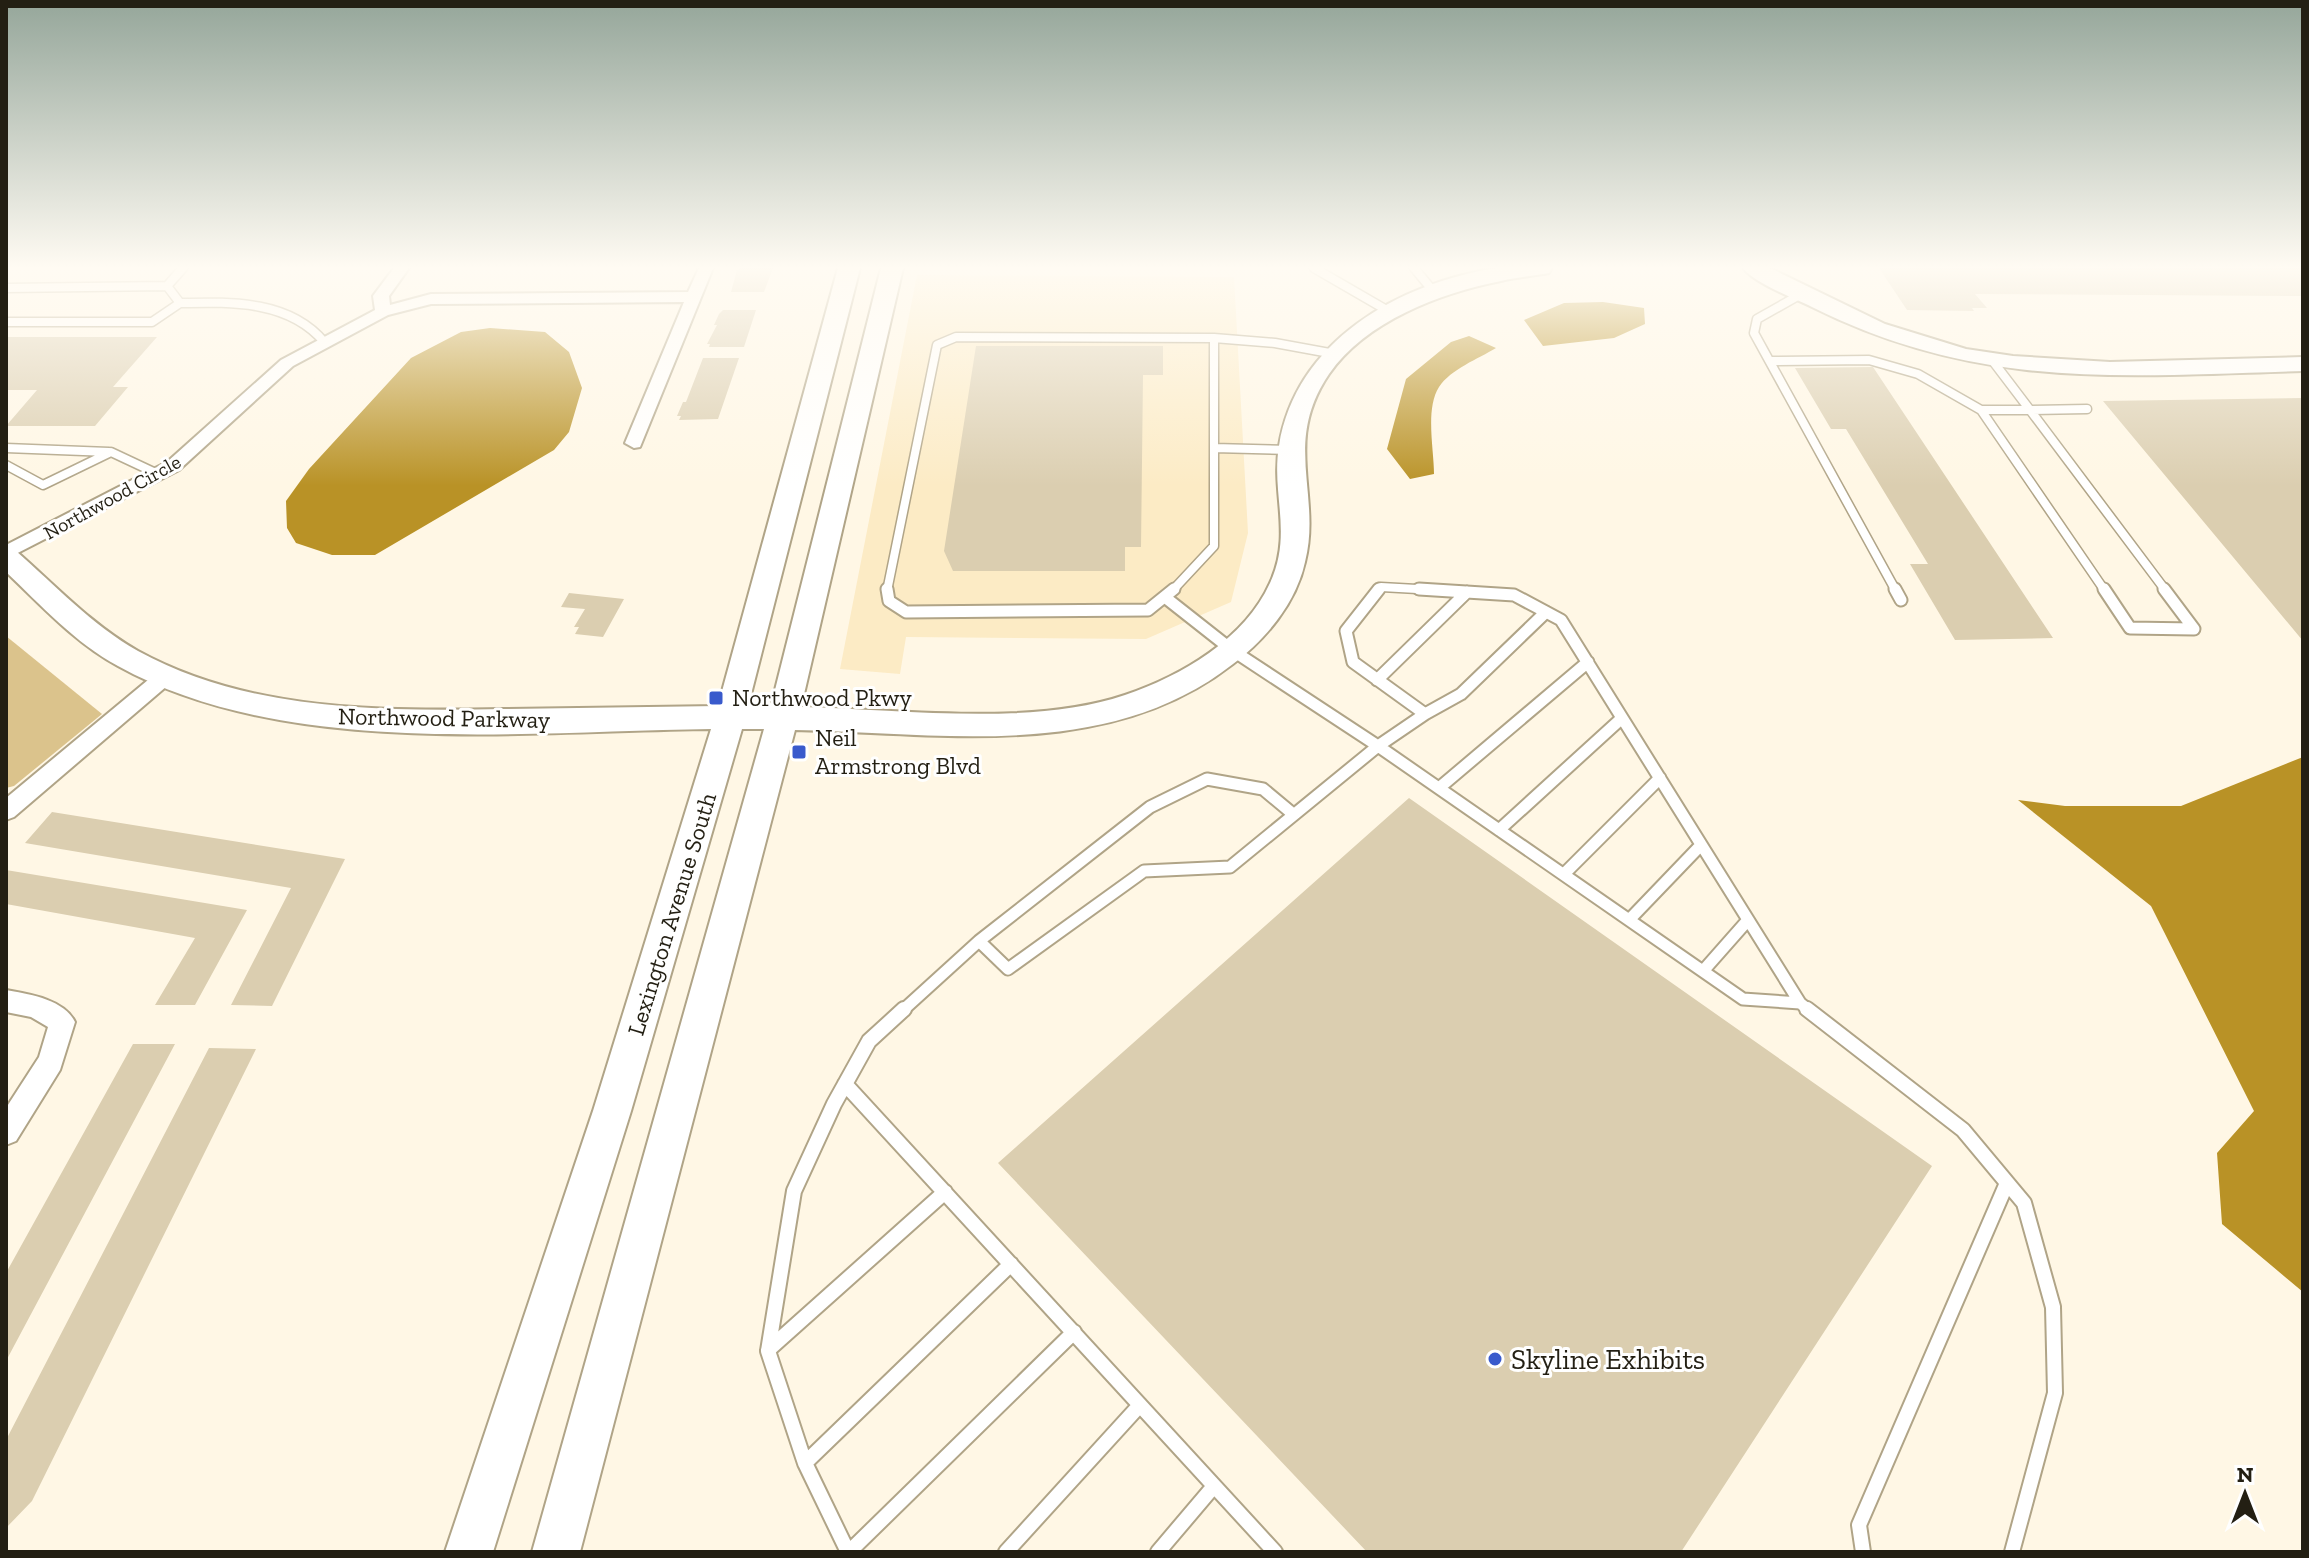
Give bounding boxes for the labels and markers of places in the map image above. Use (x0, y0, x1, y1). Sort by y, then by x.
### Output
place label: Northwood Pkwy (732, 683, 912, 712)
marker: Northwood Pkwy (707, 689, 725, 707)
place label: Neil Armstrong Blvd (815, 723, 981, 780)
marker: Neil Armstrong Blvd (790, 743, 808, 761)
place label: Skyline Exhibits (1511, 1343, 1705, 1376)
marker: Skyline Exhibits (1486, 1350, 1504, 1368)

